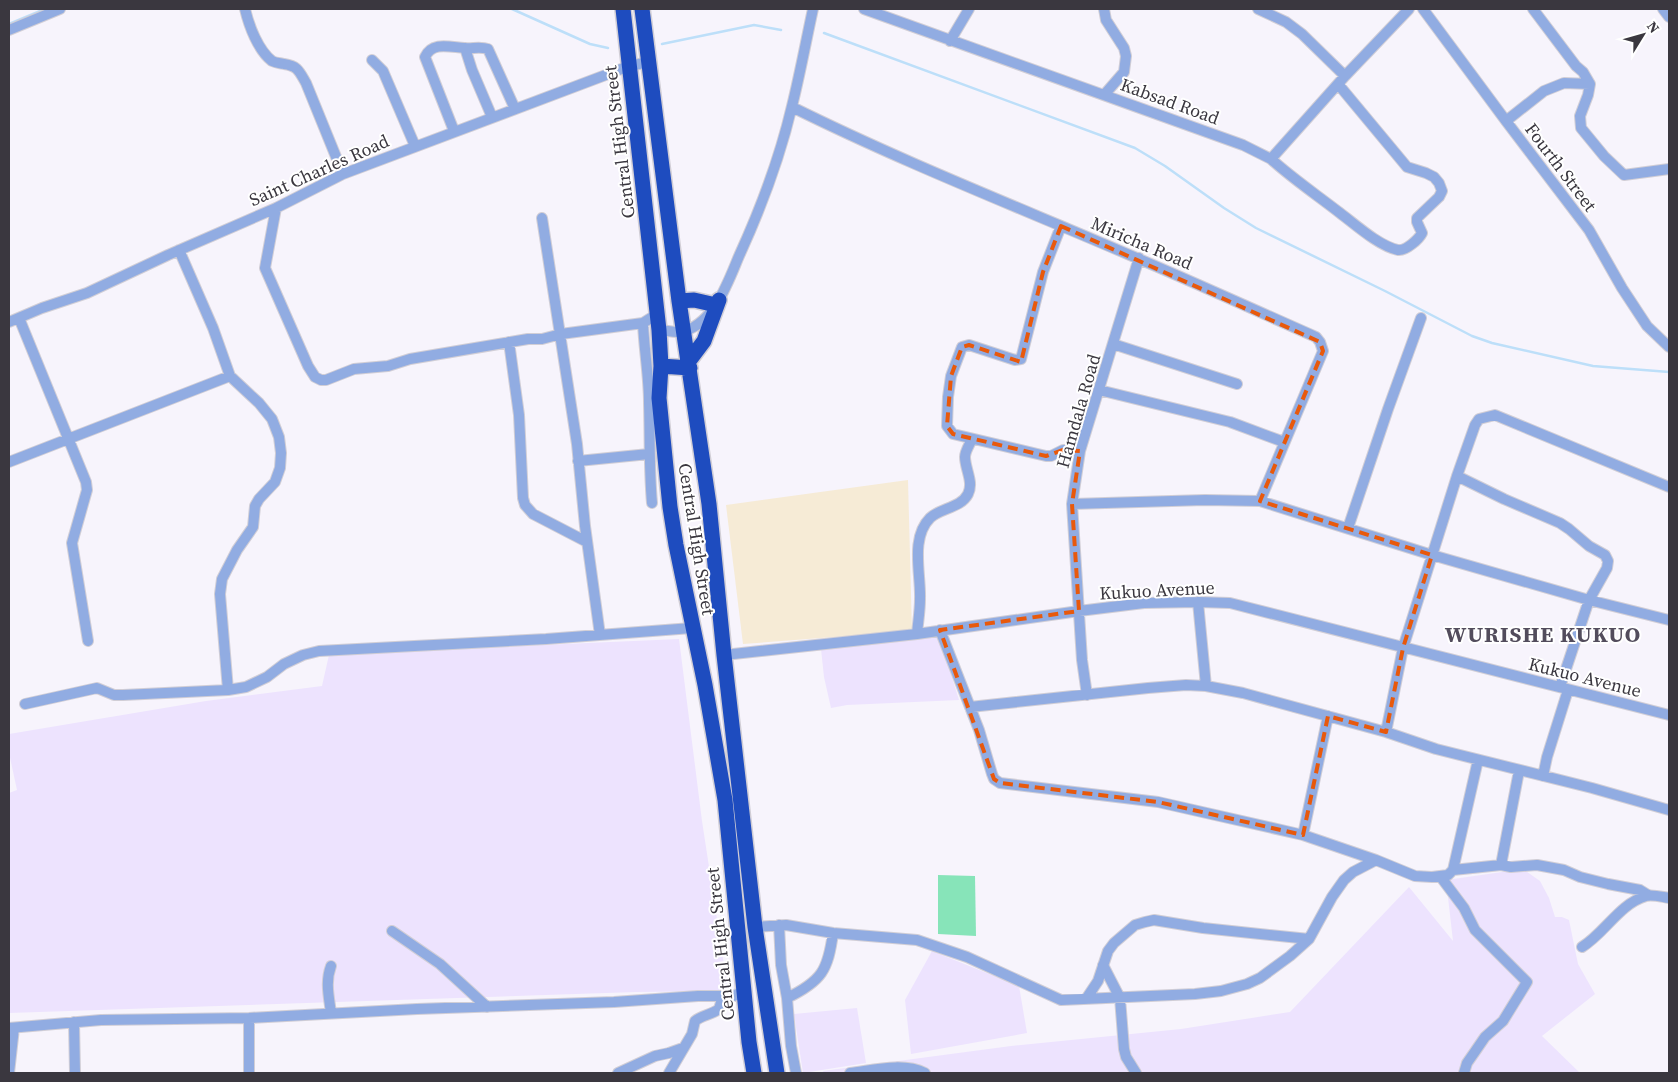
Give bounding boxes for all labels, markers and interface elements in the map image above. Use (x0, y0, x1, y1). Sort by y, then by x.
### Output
north arrow (1618, 10, 1668, 60)
text: N (1642, 17, 1664, 37)
street label: Central High Street (597, 64, 641, 220)
street label: Kabsad Road (1117, 72, 1223, 130)
street label: Fourth Street (1519, 117, 1603, 217)
street label: Saint Charles Road (245, 128, 393, 212)
street label: Miricha Road (1087, 210, 1197, 276)
street label: Hamdala Road (1050, 351, 1106, 471)
street label: Central High Street (673, 461, 721, 617)
street label: Kukuo Avenue (1099, 574, 1215, 606)
district label: WURISHE KUKUO (1445, 619, 1641, 649)
street label: Kukuo Avenue (1526, 651, 1644, 703)
street label: Central High Street (700, 866, 740, 1022)

